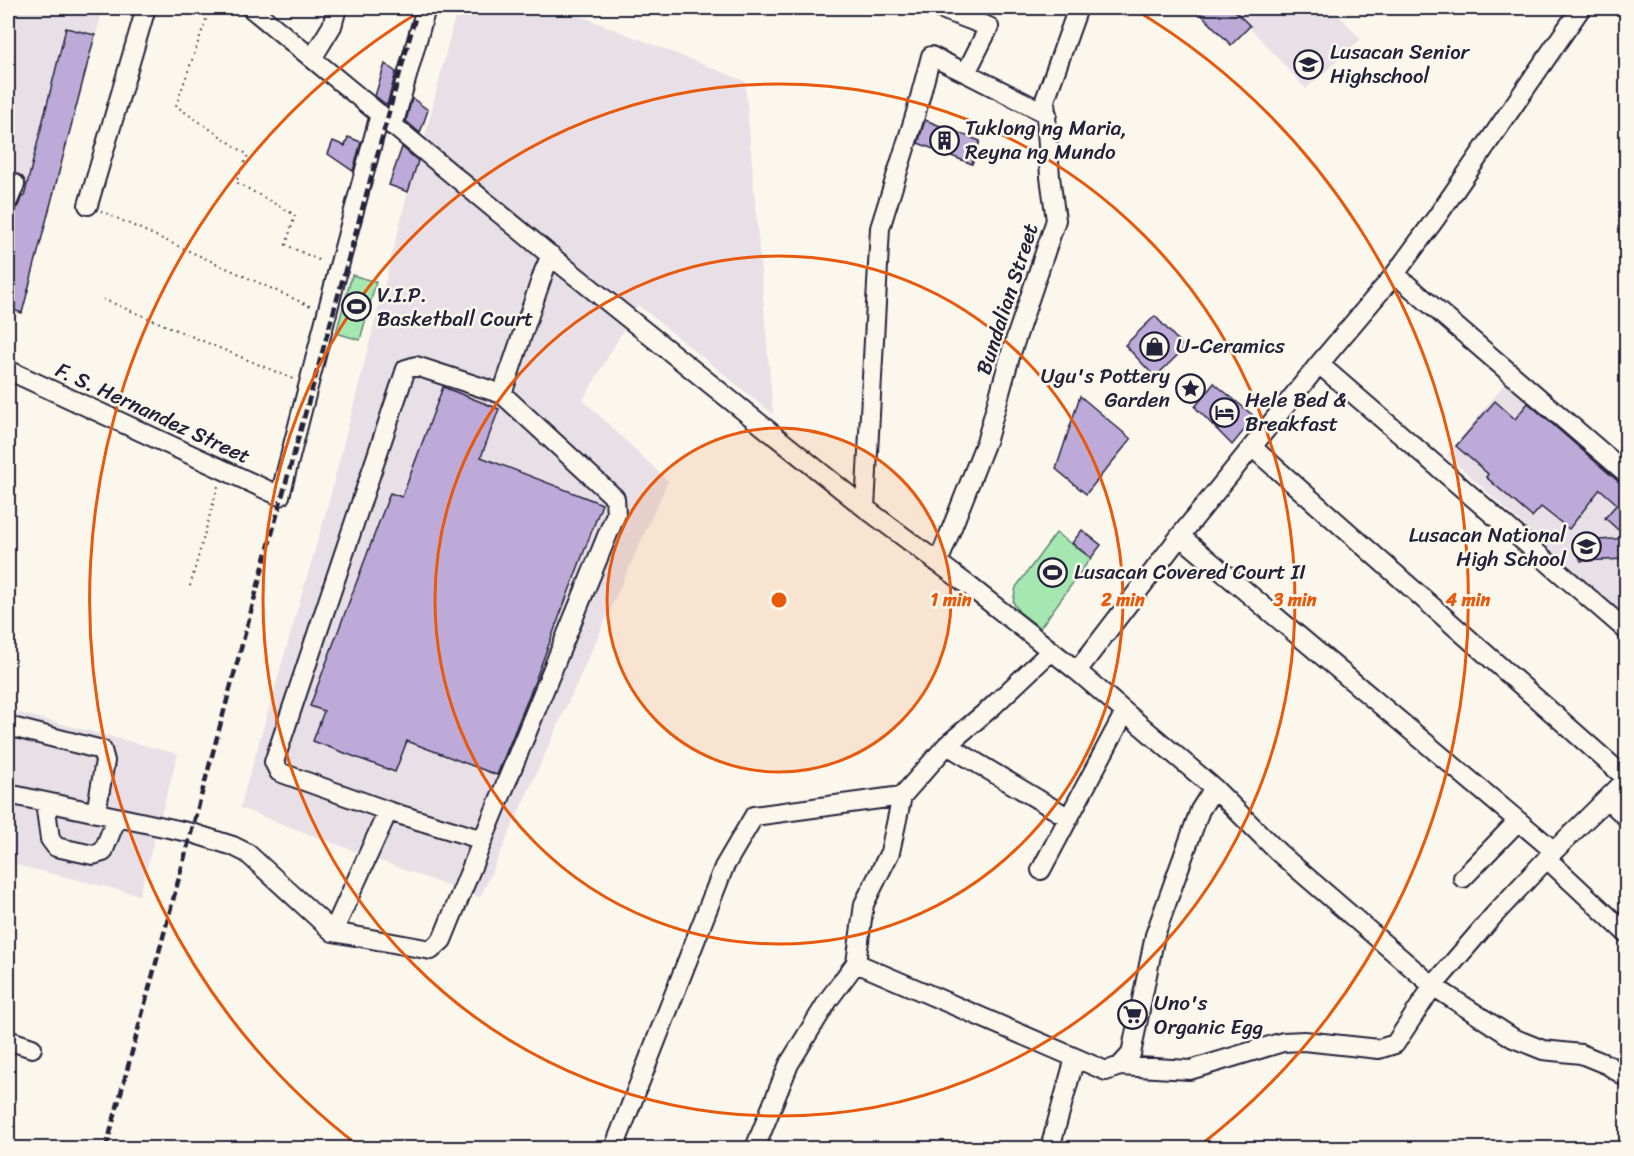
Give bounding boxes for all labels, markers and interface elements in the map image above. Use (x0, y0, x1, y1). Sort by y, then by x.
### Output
place label: Lusacan Senior Highschool (1330, 33, 1471, 95)
school or university icon: Lusacan Senior Highschool (1293, 48, 1325, 80)
place label: Tuklong ng Maria, Reyna ng Mundo (965, 109, 1127, 171)
building icon: Tuklong ng Maria, Reyna ng Mundo (928, 124, 960, 156)
street label: Bundalian Street (965, 218, 1049, 380)
place label: V.I.P. Basketball Court (377, 276, 533, 338)
sports icon: V.I.P. Basketball Court (340, 291, 372, 323)
place label: U-Ceramics (1176, 327, 1285, 365)
shop icon: U-Ceramics (1139, 330, 1171, 362)
street label: F. S. Hernandez Street (49, 351, 257, 475)
place label: Ugu's Pottery Garden (1041, 357, 1170, 419)
place icon: Ugu's Pottery Garden (1175, 372, 1207, 404)
place label: Hele Bed & Breakfast (1245, 381, 1346, 443)
hotel icon: Hele Bed & Breakfast (1208, 396, 1240, 428)
place label: Lusacan National High School (1409, 516, 1567, 578)
school or university icon: Lusacan National High School (1571, 531, 1603, 563)
place label: Lusacan Covered Court II (1074, 553, 1306, 591)
sports icon: Lusacan Covered Court II (1037, 556, 1069, 588)
text: 1 min (931, 584, 972, 616)
text: 2 min (1100, 584, 1145, 616)
text: 3 min (1272, 584, 1317, 616)
text: 4 min (1445, 584, 1491, 616)
centre of rings (769, 590, 789, 610)
place label: Uno's Organic Egg (1154, 984, 1263, 1046)
supermarket icon: Uno's Organic Egg (1117, 999, 1149, 1031)

